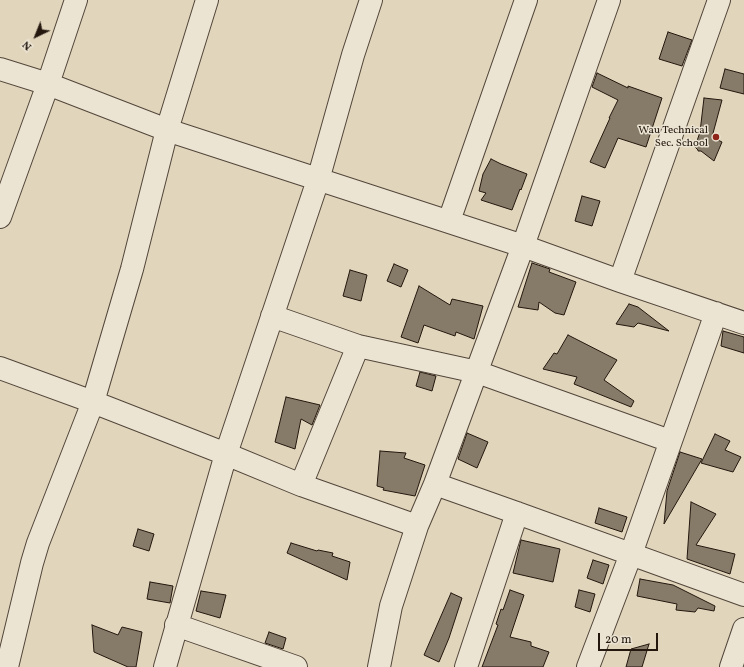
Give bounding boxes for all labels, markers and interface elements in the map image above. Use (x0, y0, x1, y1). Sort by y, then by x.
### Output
north arrow (16, 16, 56, 56)
text: N (19, 37, 36, 53)
place label: Wau Technical Sec. School (638, 124, 708, 150)
marker: Wau Technical Sec. School (711, 132, 721, 142)
scale bar (600, 625, 660, 651)
text: 20 m (605, 632, 632, 648)

